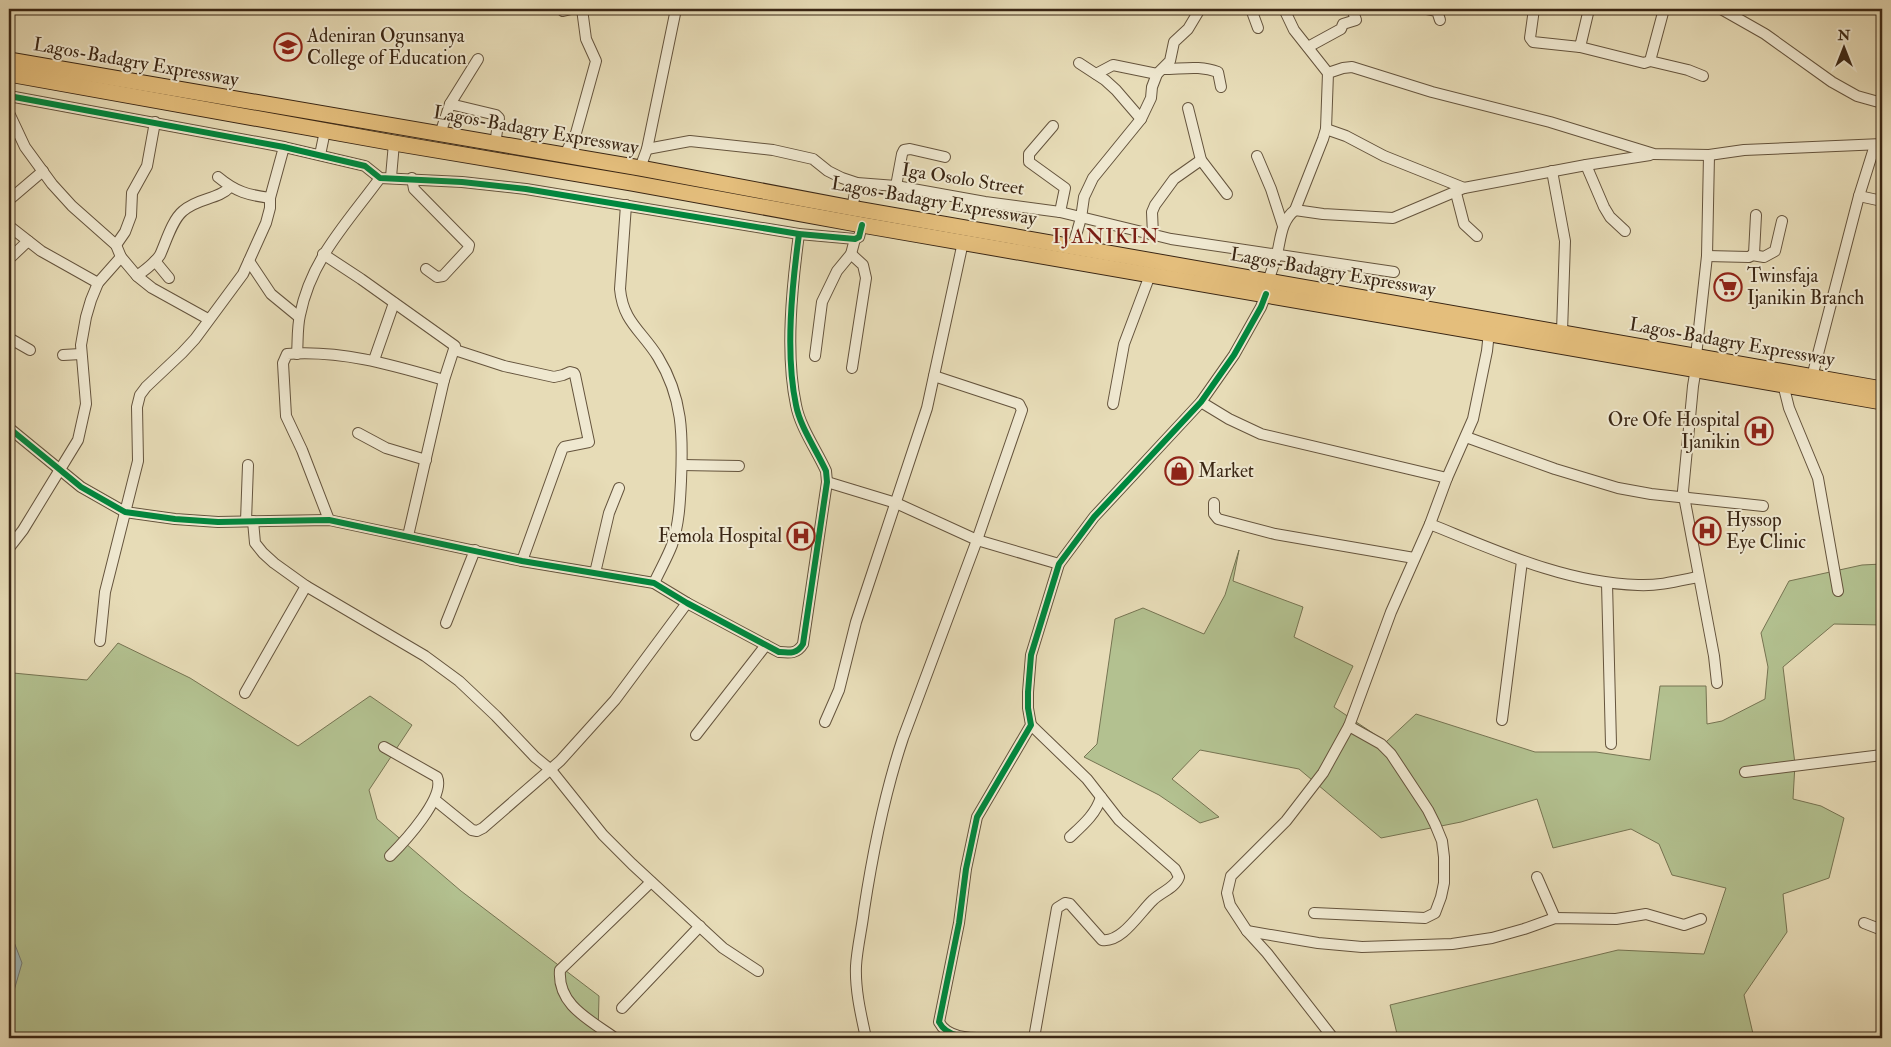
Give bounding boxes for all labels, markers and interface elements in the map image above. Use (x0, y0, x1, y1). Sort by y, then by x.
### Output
north arrow (1818, 22, 1868, 72)
place label: Adeniran Ogunsanya College of Education (306, 24, 467, 70)
text: N (1837, 27, 1851, 44)
street label: Lagos-Badagry Expressway (31, 32, 241, 93)
school or university icon: Adeniran Ogunsanya College of Education (273, 32, 303, 62)
street label: Lagos-Badagry Expressway (431, 100, 641, 161)
street label: Iga Osolo Street (900, 157, 1026, 201)
street label: Lagos-Badagry Expressway (829, 171, 1039, 232)
district label: IJANIKIN (1052, 223, 1160, 250)
street label: Lagos-Badagry Expressway (1228, 242, 1438, 303)
place label: Twinsfaja Ijanikin Branch (1747, 264, 1864, 310)
supermarket icon: Twinsfaja Ijanikin Branch (1713, 272, 1743, 302)
street label: Lagos-Badagry Expressway (1627, 312, 1837, 373)
place label: Ore Ofe Hospital Ijanikin (1608, 408, 1740, 454)
hospital icon: Ore Ofe Hospital Ijanikin (1744, 416, 1774, 446)
shop icon: Market (1164, 456, 1194, 486)
place label: Market (1198, 459, 1254, 483)
place label: Hyssop Eye Clinic (1726, 508, 1806, 554)
hospital icon: Hyssop Eye Clinic (1692, 516, 1722, 546)
hospital icon: Femola Hospital (786, 521, 816, 551)
place label: Femola Hospital (658, 524, 782, 549)

